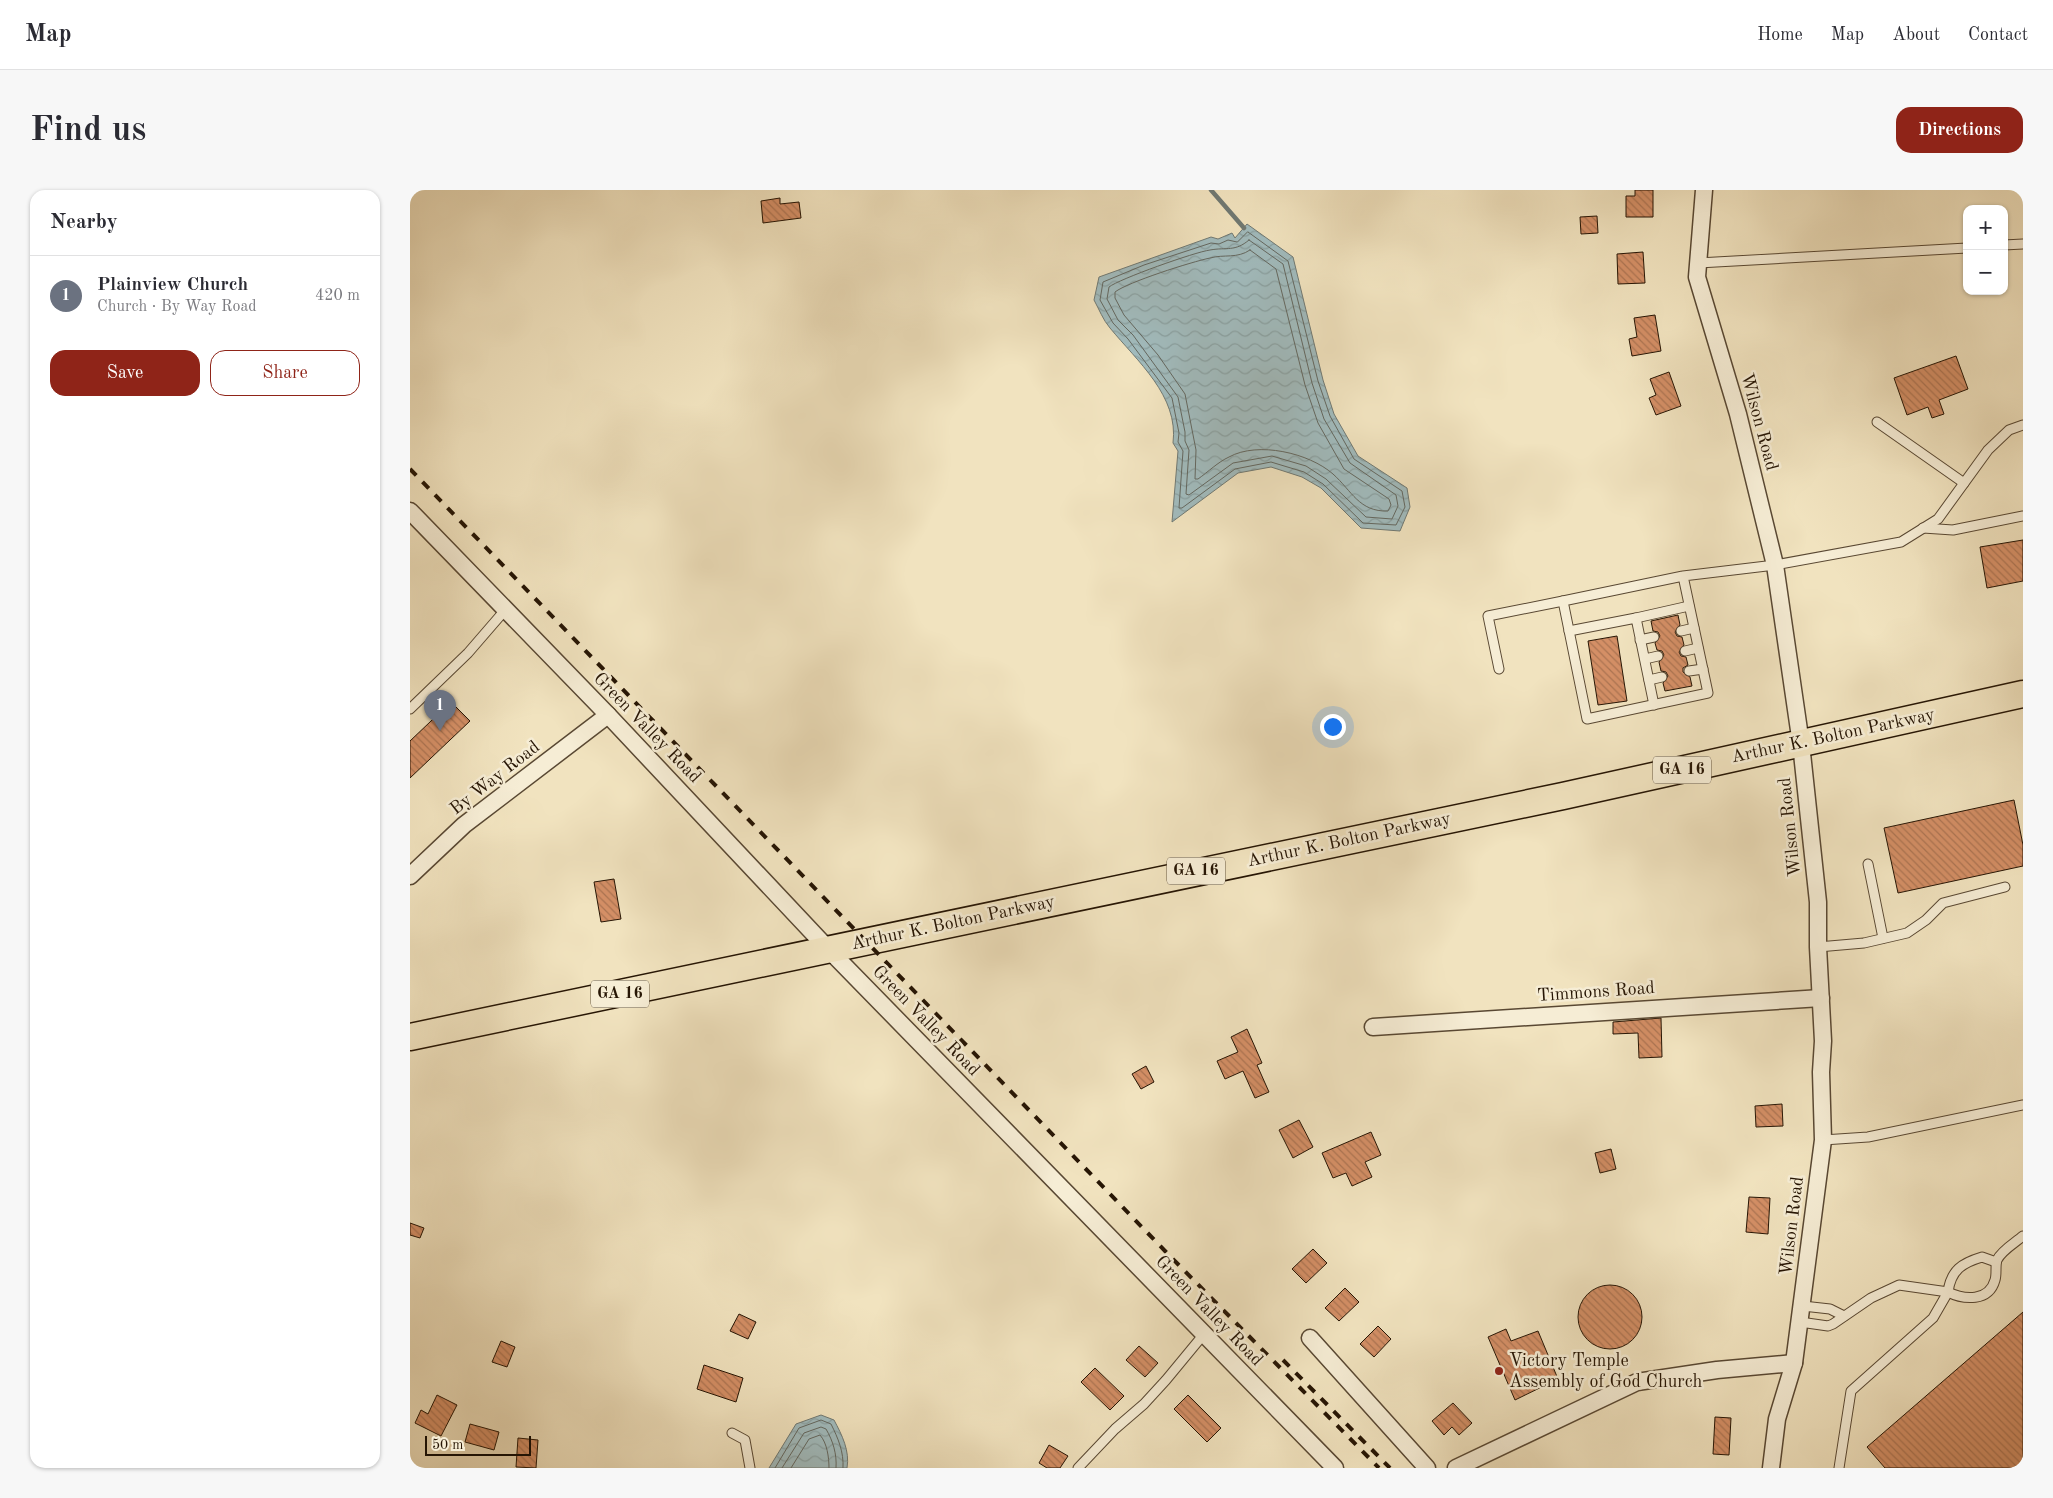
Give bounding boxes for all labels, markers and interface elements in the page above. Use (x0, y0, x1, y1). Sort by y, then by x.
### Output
text: Map (25, 23, 72, 47)
text: Home (1757, 26, 1803, 44)
text: Map (1831, 26, 1864, 44)
text: About (1892, 26, 1940, 44)
text: Contact (1968, 26, 2028, 44)
button: Directions (1896, 107, 2023, 153)
text: Find us (30, 113, 146, 148)
map controls (1963, 205, 2008, 295)
button: + (1963, 205, 2008, 250)
text: Nearby (50, 212, 118, 233)
button: − (1963, 250, 2008, 295)
text: Plainview Church (97, 276, 248, 295)
text: 1 (61, 288, 71, 304)
text: 420 m (315, 288, 360, 304)
text: Church · By Way Road (97, 299, 257, 315)
button: Save (50, 350, 200, 396)
button: Share (210, 350, 360, 396)
street label: Wilson Road (1737, 371, 1781, 473)
street label: Green Valley Road (590, 669, 704, 787)
pin: 1 (424, 690, 456, 731)
street label: Arthur K. Bolton Parkway (1730, 706, 1937, 766)
your location (1320, 714, 1346, 740)
street label: By Way Road (447, 738, 543, 818)
road number: GA 16 (1653, 756, 1711, 784)
street label: Wilson Road (1776, 776, 1804, 878)
street label: Arthur K. Bolton Parkway (1246, 810, 1453, 870)
road number: GA 16 (1167, 858, 1225, 884)
street label: Arthur K. Bolton Parkway (850, 893, 1057, 953)
street label: Green Valley Road (869, 962, 983, 1080)
street label: Timmons Road (1537, 979, 1655, 1005)
road number: GA 16 (591, 981, 649, 1008)
street label: Wilson Road (1777, 1175, 1807, 1277)
street label: Green Valley Road (1152, 1252, 1266, 1370)
place label: Victory Temple Assembly of God Church (1509, 1352, 1703, 1391)
marker: Victory Temple Assembly of God Church (1493, 1365, 1505, 1377)
scale bar (425, 1433, 531, 1456)
text: 50 m (432, 1438, 463, 1452)

